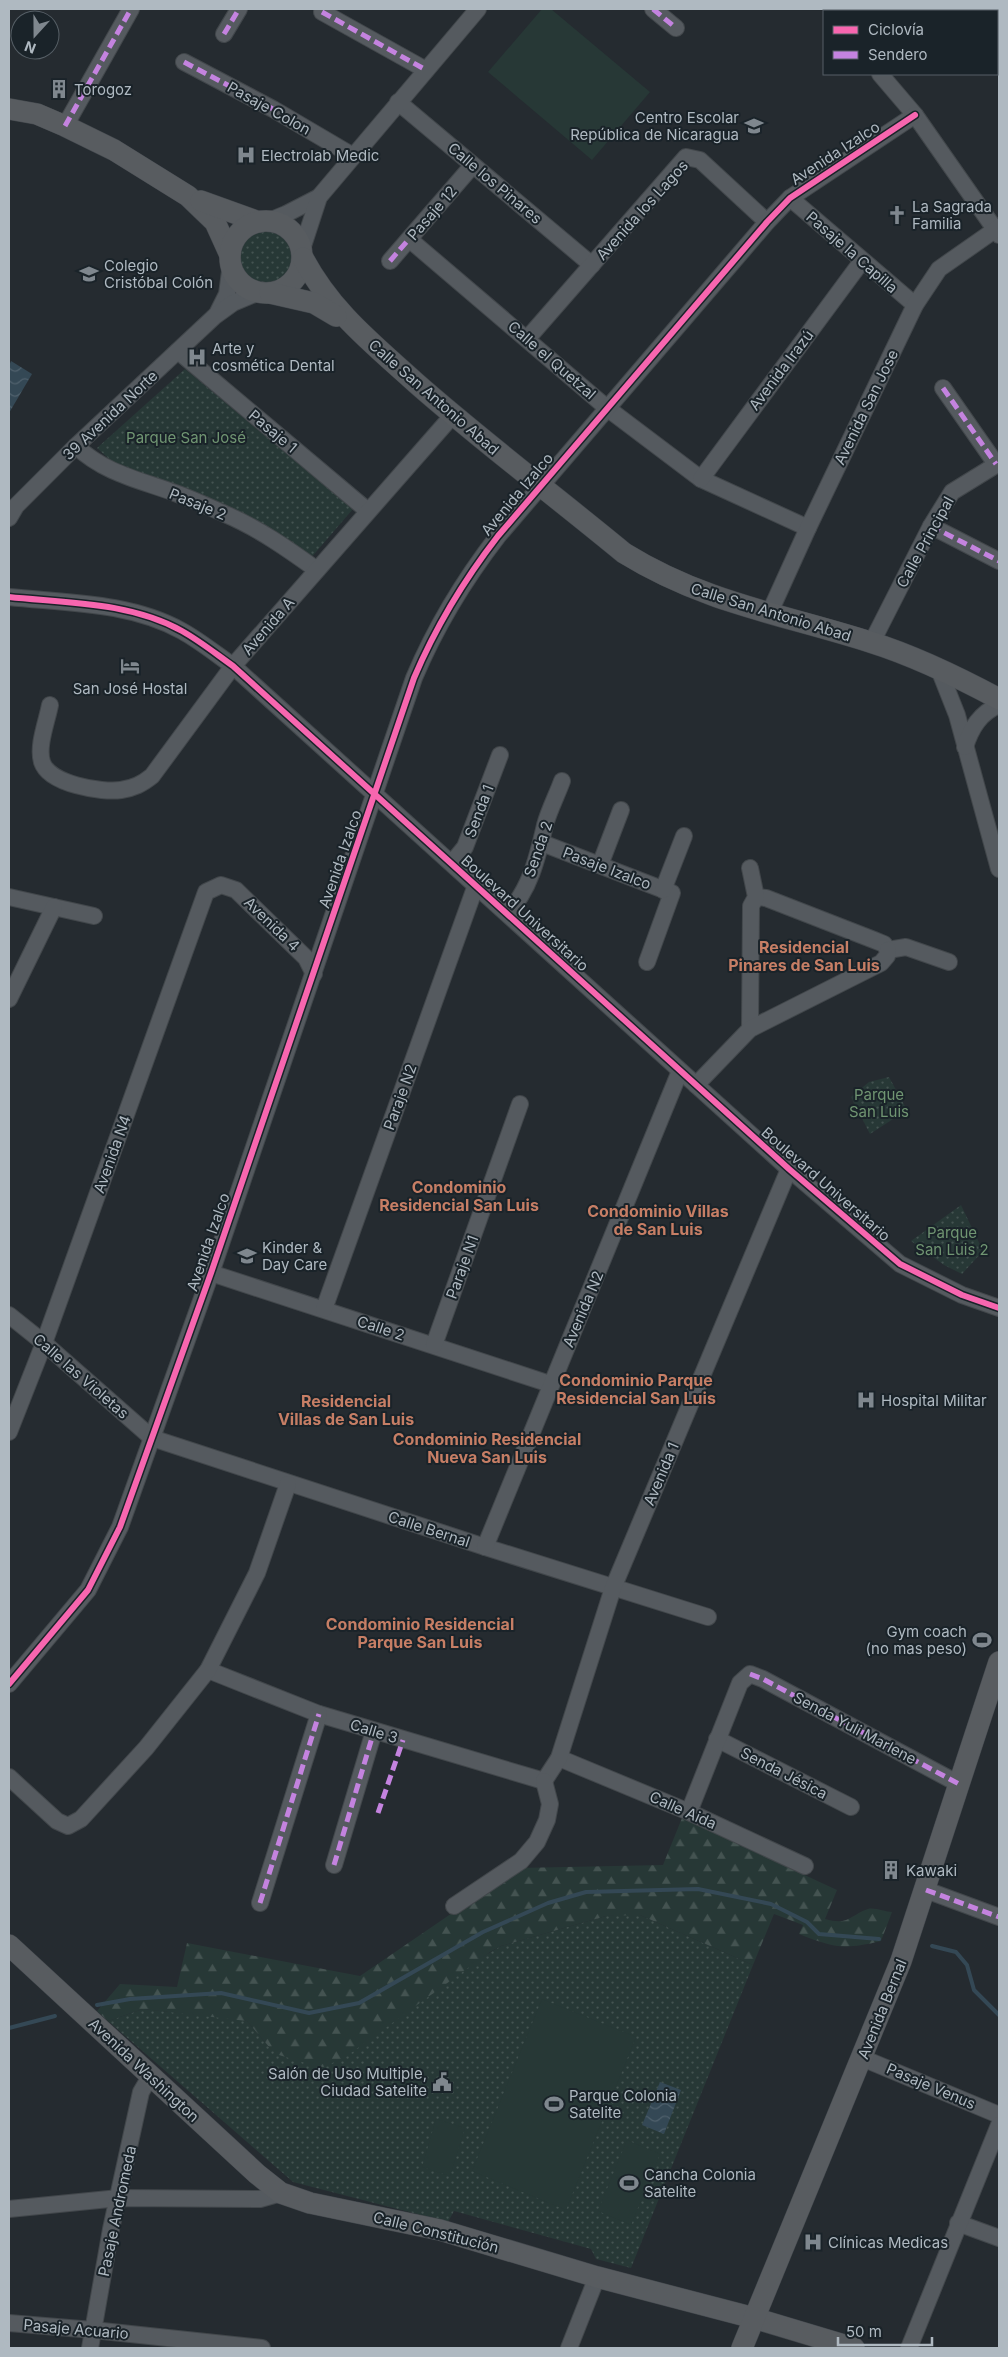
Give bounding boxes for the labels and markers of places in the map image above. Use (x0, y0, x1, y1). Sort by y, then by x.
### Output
building icon: Torogoz (48, 78, 70, 100)
place label: Torogoz (74, 80, 132, 99)
place label: Centro Escolar República de Nicaragua (570, 108, 739, 144)
school or university icon: Centro Escolar República de Nicaragua (743, 115, 765, 137)
hospital icon: Electrolab Medic (235, 144, 257, 166)
place label: Electrolab Medic (261, 146, 379, 165)
place label: La Sagrada Familia (912, 197, 992, 233)
church icon: La Sagrada Familia (886, 204, 908, 226)
place label: Colegio Cristóbal Colón (104, 256, 213, 292)
school or university icon: Colegio Cristóbal Colón (78, 263, 100, 285)
place label: Arte y cosmética Dental (212, 339, 335, 375)
hospital icon: Arte y cosmética Dental (186, 346, 208, 368)
hotel icon: San José Hostal (119, 655, 141, 677)
place label: San José Hostal (73, 679, 187, 698)
place label: Kinder & Day Care (262, 1238, 327, 1274)
school or university icon: Kinder & Day Care (236, 1245, 258, 1267)
hospital icon: Hospital Militar (855, 1389, 877, 1411)
place label: Hospital Militar (881, 1391, 987, 1410)
place label: Gym coach (no mas peso) (866, 1622, 967, 1658)
sports icon: Gym coach (no mas peso) (971, 1629, 993, 1651)
building icon: Kawaki (880, 1859, 902, 1881)
place label: Kawaki (906, 1861, 957, 1880)
place label: Salón de Uso Multiple, Ciudad Satelite (268, 2064, 427, 2100)
public building icon: Salón de Uso Multiple, Ciudad Satelite (431, 2071, 453, 2093)
place label: Parque Colonia Satelite (569, 2086, 677, 2122)
sports icon: Parque Colonia Satelite (543, 2093, 565, 2115)
place label: Cancha Colonia Satelite (644, 2165, 756, 2201)
sports icon: Cancha Colonia Satelite (618, 2172, 640, 2194)
hospital icon: Clínicas Medicas (802, 2231, 824, 2253)
place label: Clínicas Medicas (828, 2233, 948, 2252)

